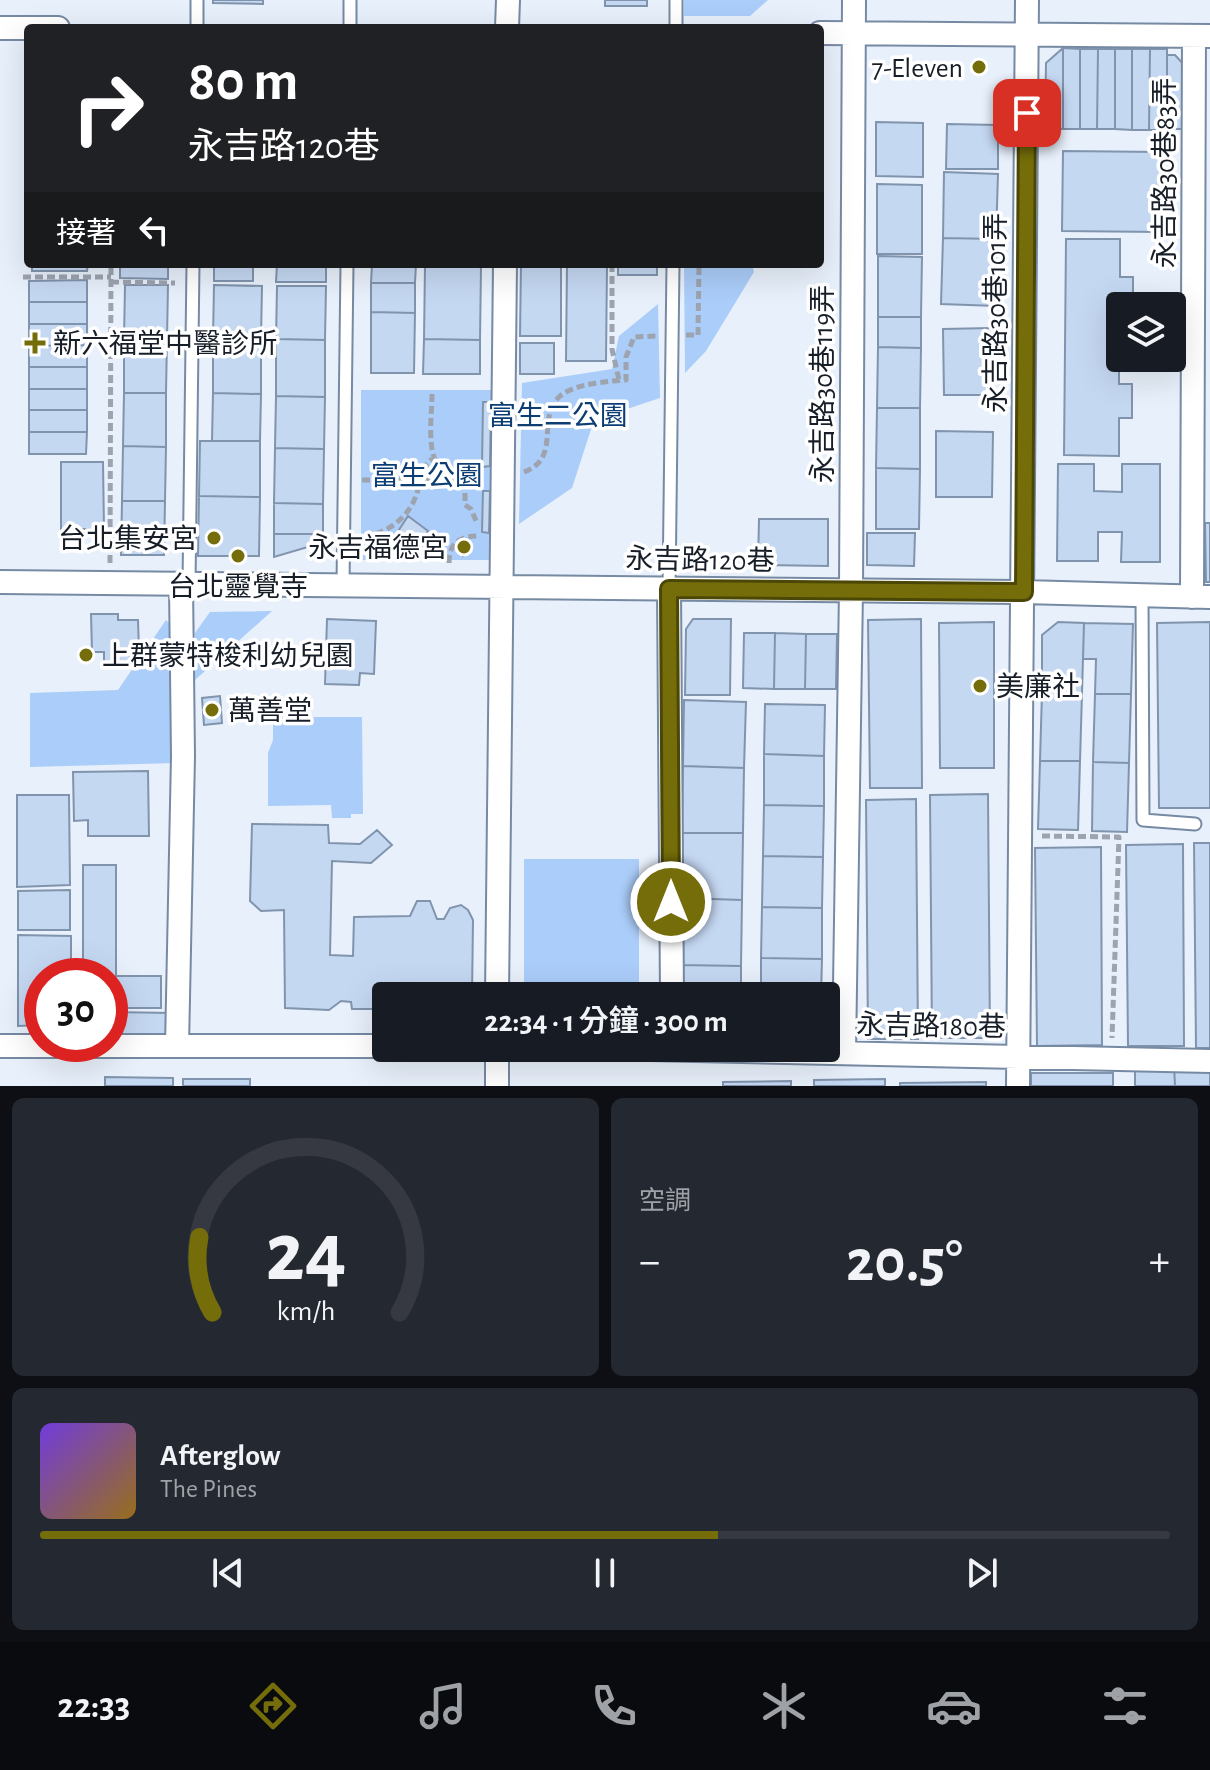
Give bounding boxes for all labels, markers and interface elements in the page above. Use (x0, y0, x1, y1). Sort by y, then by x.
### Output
text: 80 m (188, 54, 298, 110)
place label: 7-Eleven (871, 55, 963, 83)
icon: right (56, 56, 160, 160)
marker: 7-Eleven (970, 58, 988, 76)
street label: 永吉路30巷83弄 (1150, 77, 1180, 269)
pin (993, 79, 1061, 147)
icon: arrive (1005, 91, 1049, 135)
text: 永吉路120巷 (188, 129, 380, 165)
icon: left (132, 208, 176, 252)
street label: 永吉路30巷101弄 (981, 213, 1011, 413)
text: 接著 (56, 219, 116, 249)
street label: 永吉路30巷119弄 (808, 285, 838, 483)
map controls (1106, 292, 1186, 372)
button: layers (1106, 292, 1186, 372)
place label: 新六福堂中醫診所 (53, 329, 277, 359)
marker: 新六福堂中醫診所 (24, 332, 46, 354)
park label: 富生二公園 (488, 401, 628, 431)
park label: 富生公園 (371, 461, 483, 491)
place label: 台北集安宮 (58, 524, 198, 554)
marker: 台北集安宮 (205, 529, 223, 547)
place label: 永吉福德宮 (308, 533, 448, 563)
marker: 永吉福德宮 (455, 538, 473, 556)
street label: 永吉路120巷 (625, 544, 775, 576)
marker: 台北靈覺寺 (229, 547, 247, 565)
place label: 台北靈覺寺 (168, 572, 308, 602)
place label: 上群蒙特梭利幼兒園 (102, 641, 354, 671)
marker: 上群蒙特梭利幼兒園 (77, 646, 95, 664)
place label: 美廉社 (996, 672, 1080, 702)
marker: 美廉社 (971, 677, 989, 695)
place label: 萬善堂 (228, 696, 312, 726)
marker: 萬善堂 (203, 701, 221, 719)
position arrow (629, 860, 713, 944)
speed limit sign: 30 (24, 958, 128, 1062)
text: 22:34 · 1 分鐘 · 300 m (484, 1007, 728, 1037)
street label: 永吉路180巷 (856, 1010, 1006, 1042)
text: 空調 (639, 1188, 691, 1214)
text: 24 (265, 1212, 346, 1296)
text: 20.5° (846, 1232, 963, 1292)
text: − (639, 1240, 660, 1284)
text: + (1149, 1240, 1170, 1284)
text: km/h (276, 1297, 335, 1326)
text: Afterglow (160, 1441, 281, 1471)
text: The Pines (160, 1476, 257, 1502)
icon: previous (206, 1551, 250, 1595)
icon: pause (583, 1551, 627, 1595)
icon: next (960, 1551, 1004, 1595)
icon: directions (245, 1678, 301, 1734)
icon: music (415, 1678, 471, 1734)
icon: phone (586, 1678, 642, 1734)
icon: climate (756, 1678, 812, 1734)
icon: car (926, 1678, 982, 1734)
icon: filters (1097, 1678, 1153, 1734)
text: 22:33 (57, 1688, 130, 1724)

